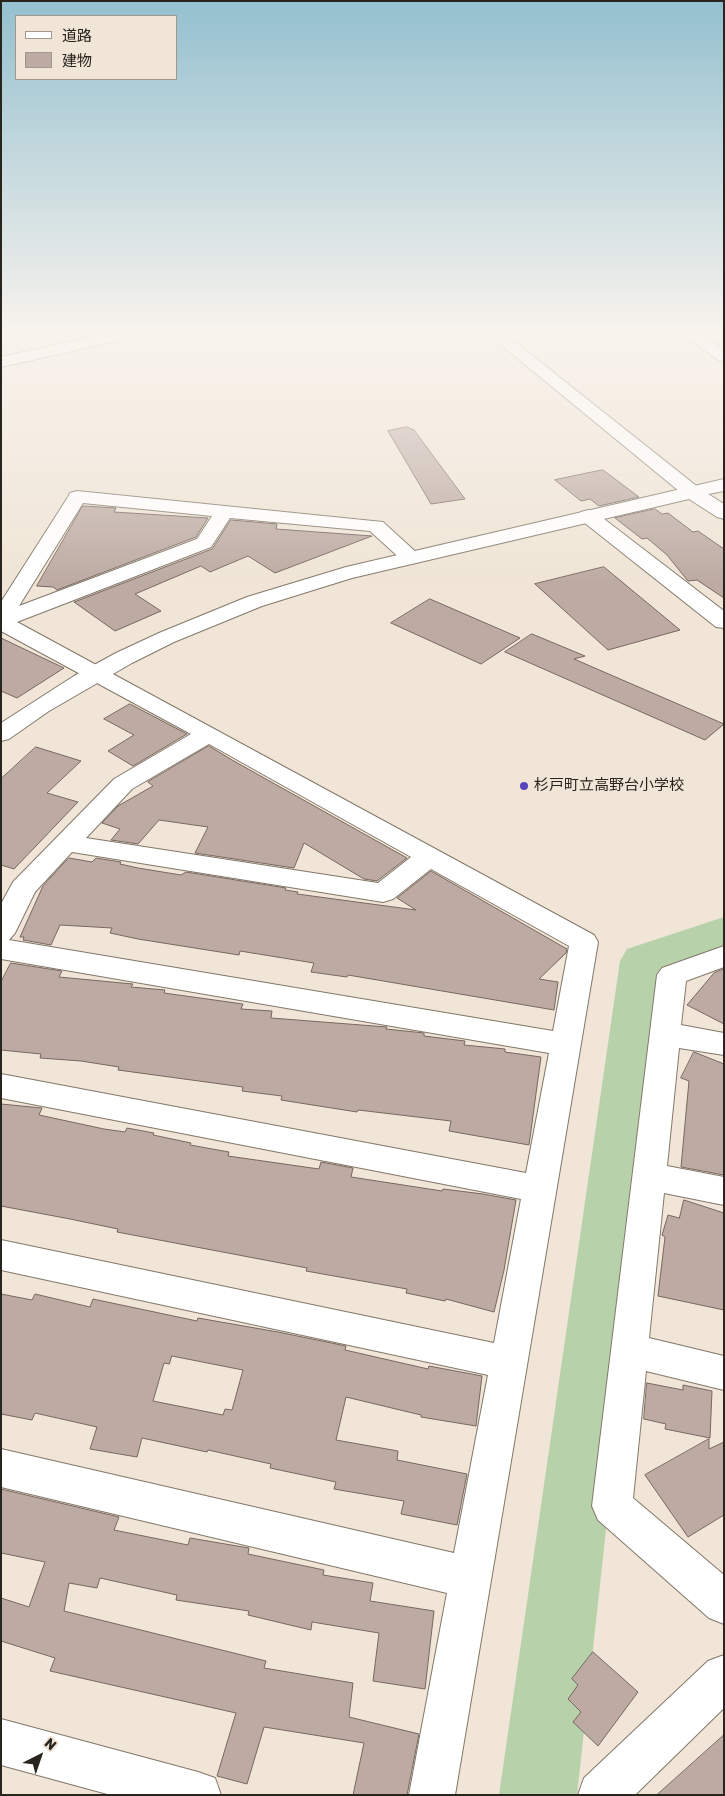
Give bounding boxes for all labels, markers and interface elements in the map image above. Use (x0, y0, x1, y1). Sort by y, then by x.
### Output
legend (15, 15, 178, 80)
text: 道路 (62, 27, 92, 45)
text: 建物 (62, 52, 92, 70)
place label: 杉戸町立高野台小学校 (534, 777, 684, 795)
marker: 杉戸町立高野台小学校 (518, 780, 530, 792)
north arrow (15, 1731, 65, 1781)
text: N (41, 1735, 60, 1754)

